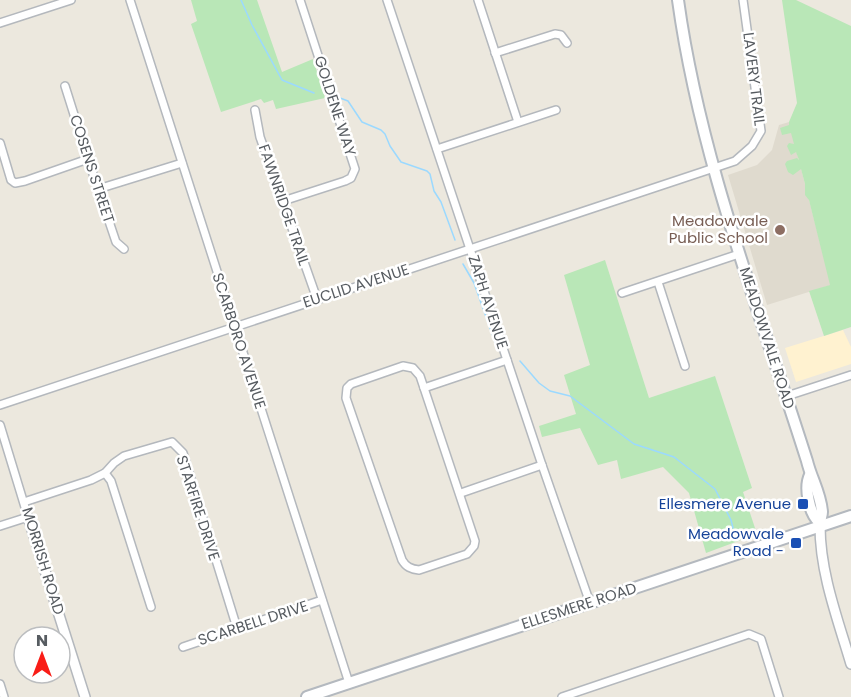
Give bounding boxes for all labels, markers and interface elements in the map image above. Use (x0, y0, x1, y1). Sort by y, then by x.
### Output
street label: LAVERY TRAIL (738, 31, 771, 127)
street label: GOLDENE WAY (309, 53, 362, 159)
street label: COSENS STREET (65, 112, 120, 226)
street label: FAWNRIDGE TRAIL (254, 141, 315, 269)
place label: Meadowvale Public School (669, 210, 768, 248)
marker: Meadowvale Public School (773, 223, 787, 237)
street label: ZAPH AVENUE (463, 252, 514, 352)
street label: EUCLID AVENUE (300, 258, 412, 313)
street label: MEADOWVALE ROAD (735, 264, 800, 411)
street label: SCARBORO AVENUE (208, 270, 271, 412)
street label: STARFIRE DRIVE (172, 453, 225, 563)
place label: Ellesmere Avenue (659, 493, 791, 514)
marker: Ellesmere Avenue (796, 497, 810, 511)
street label: MORRISH ROAD (17, 504, 70, 617)
place label: Meadowvale Road - (688, 523, 784, 561)
marker: Meadowvale Road - (789, 536, 803, 550)
street label: ELLESMERE ROAD (518, 577, 639, 634)
street label: SCARBELL DRIVE (195, 595, 311, 650)
north arrow (12, 625, 72, 685)
text: N (36, 629, 48, 652)

